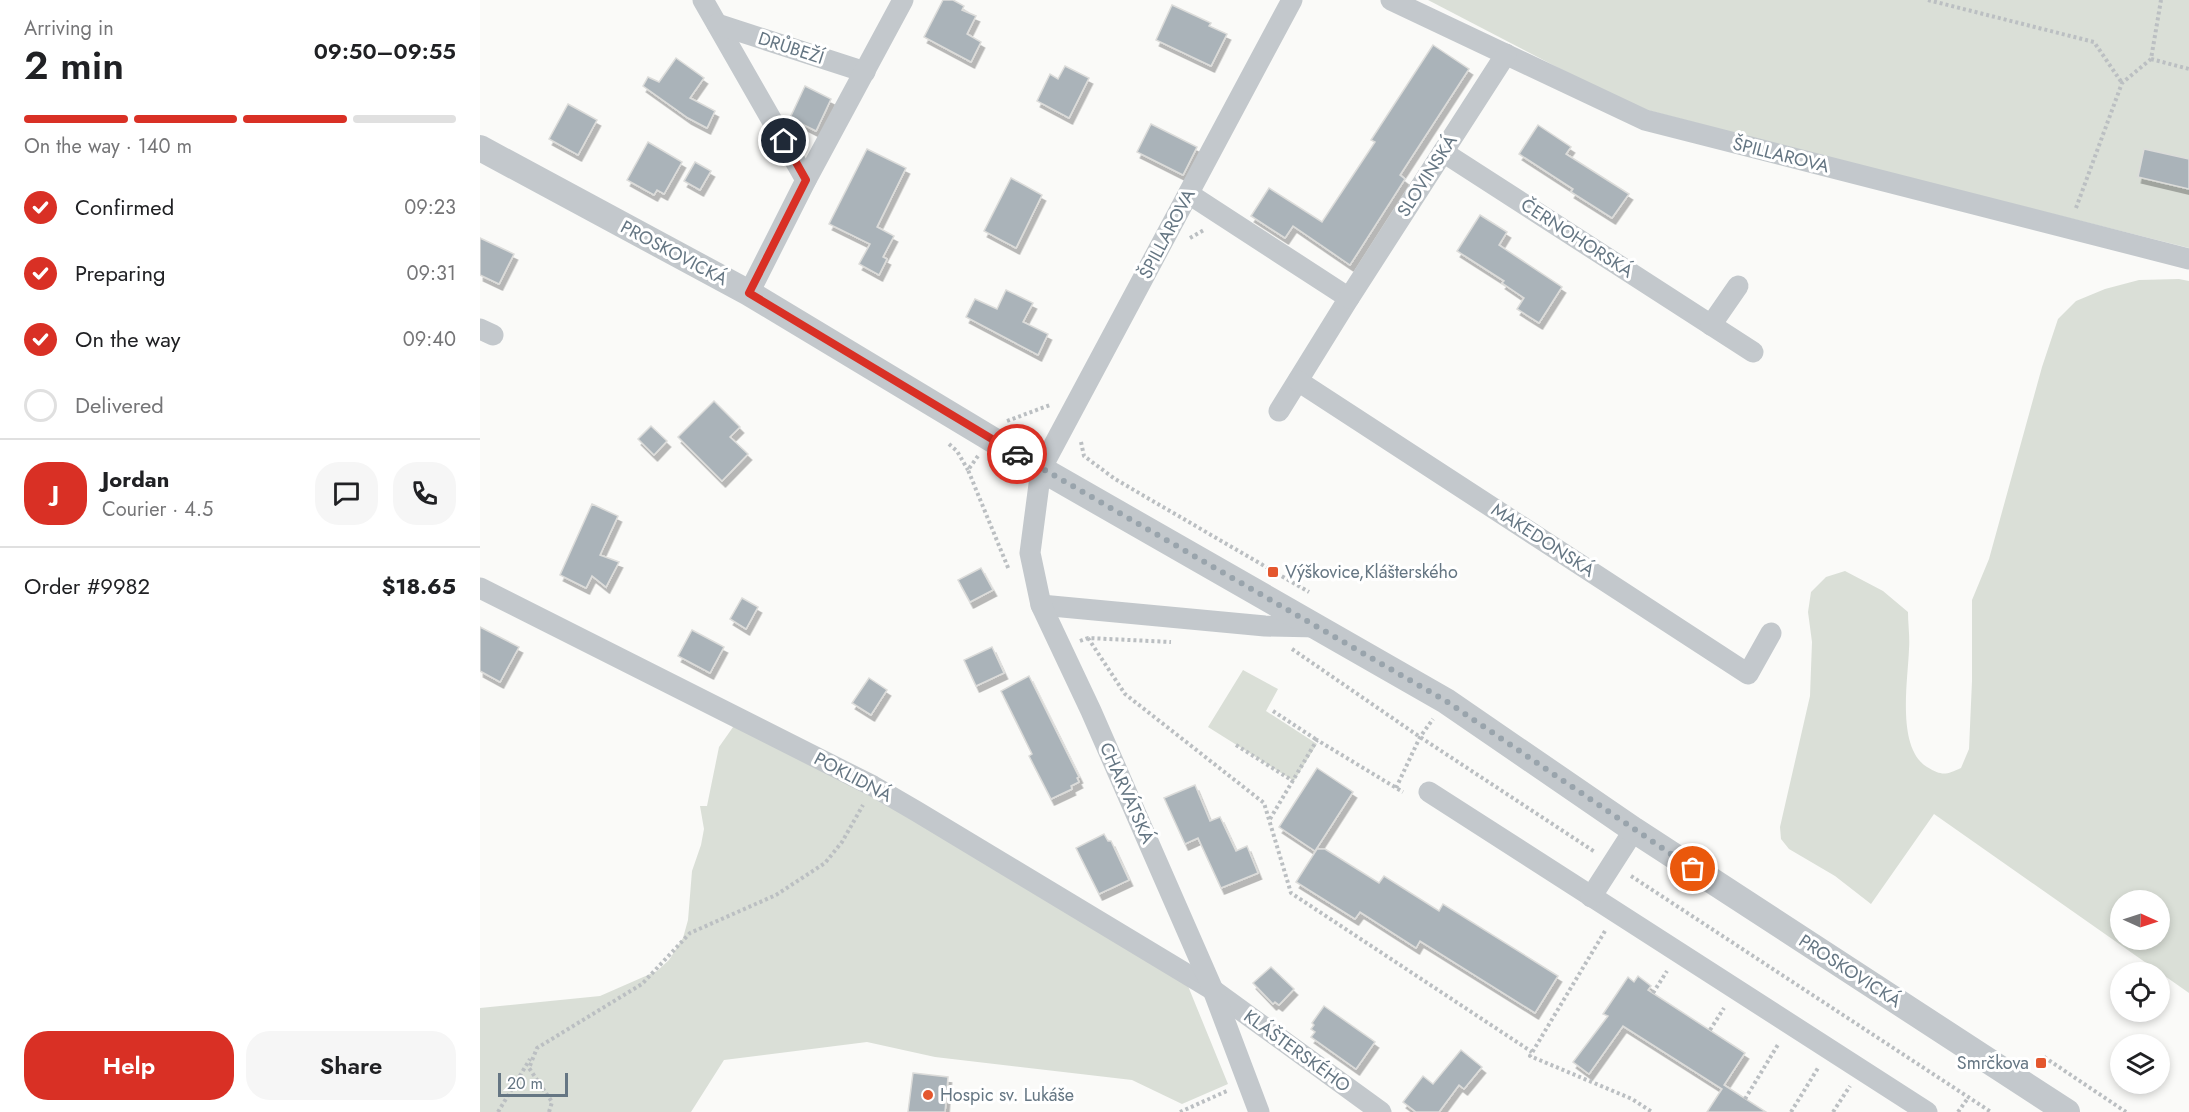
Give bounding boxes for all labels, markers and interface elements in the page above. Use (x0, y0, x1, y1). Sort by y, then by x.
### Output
text: Arriving in (24, 14, 114, 43)
street label: DRŮBEŽÍ (755, 25, 828, 71)
text: 09:50–09:55 (314, 35, 456, 67)
text: 2 min (24, 37, 124, 94)
pin (758, 115, 809, 166)
icon: home (767, 124, 800, 157)
street label: SLOVINSKÁ (1391, 130, 1463, 222)
street label: ŠPILLAROVA (1730, 130, 1832, 180)
text: On the way · 140 m (24, 132, 192, 161)
street label: ŠPILLAROVA (1132, 184, 1202, 284)
icon: check (24, 191, 57, 224)
text: Confirmed (75, 191, 174, 223)
street label: ČERNOHORSKÁ (1516, 192, 1639, 284)
text: 09:23 (404, 193, 456, 222)
street label: PROSKOVICKÁ (616, 214, 732, 292)
icon: check (24, 257, 57, 290)
text: Preparing (75, 257, 166, 289)
text: 09:31 (407, 259, 456, 288)
icon: check (24, 323, 57, 356)
text: On the way (75, 323, 180, 355)
text: 09:40 (403, 325, 456, 354)
text: Delivered (75, 389, 164, 421)
courier (987, 424, 1047, 484)
icon: car (1001, 438, 1034, 471)
button: chat (315, 462, 378, 525)
button: phone (393, 462, 456, 525)
text: Jordan (102, 463, 169, 495)
text: J (52, 477, 59, 509)
text: Courier · 4.5 (102, 495, 213, 524)
street label: MAKEDONSKÁ (1486, 497, 1600, 583)
place label: Výškovice,Klášterského (1285, 559, 1458, 585)
marker: Výškovice,Klášterského (1266, 565, 1280, 579)
text: Order #9982 (24, 570, 150, 602)
text: $18.65 (382, 570, 456, 602)
street label: CHARVÁTSKÁ (1093, 738, 1161, 848)
street label: POKLIDNÁ (809, 746, 897, 808)
pin (1667, 843, 1718, 894)
icon: bag (1676, 852, 1709, 885)
north arrow (2110, 890, 2170, 950)
map controls (2110, 890, 2170, 1094)
street label: PROSKOVICKÁ (1794, 928, 1907, 1014)
button: locate (2110, 962, 2170, 1022)
street label: KLÁŠTERSKÉHO (1238, 1003, 1356, 1099)
button: Help (24, 1031, 234, 1100)
button: Share (246, 1031, 456, 1100)
button: layers (2110, 1034, 2170, 1094)
place label: Smrčkova (1957, 1050, 2029, 1076)
marker: Smrčkova (2034, 1056, 2048, 1070)
scale bar (498, 1070, 568, 1098)
text: 20 m (507, 1072, 543, 1095)
place label: Hospic sv. Lukáše (940, 1082, 1074, 1108)
marker: Hospic sv. Lukáše (921, 1088, 935, 1102)

